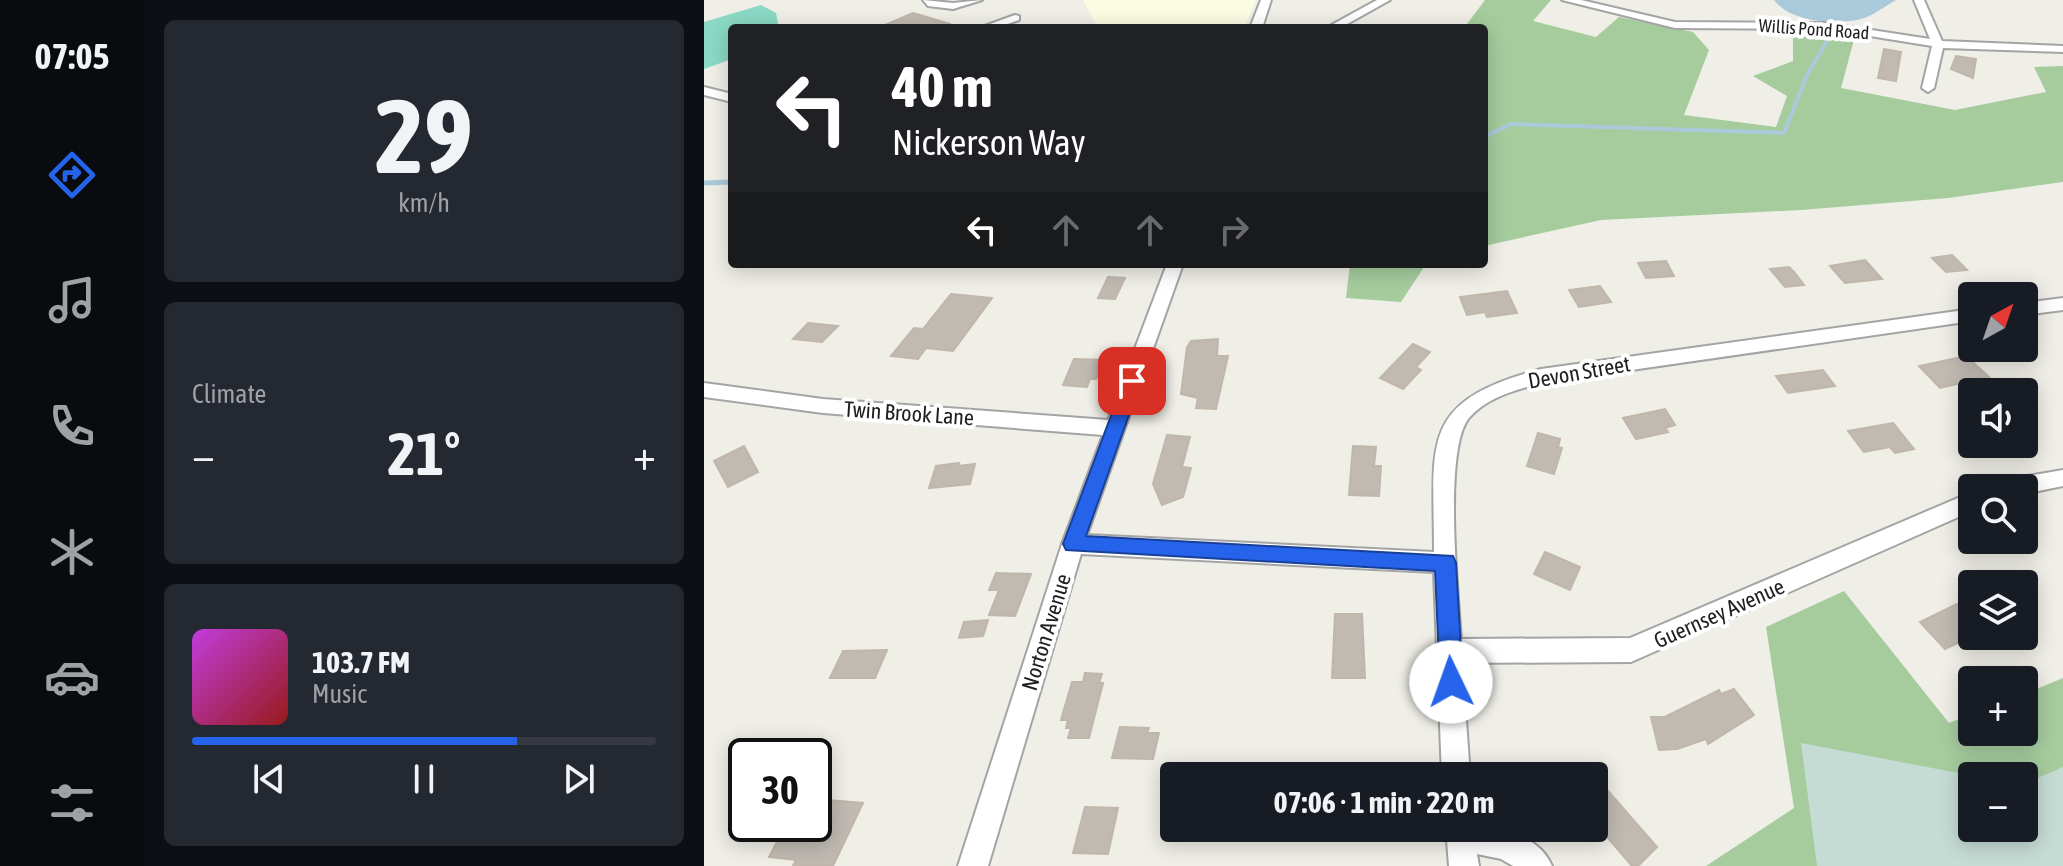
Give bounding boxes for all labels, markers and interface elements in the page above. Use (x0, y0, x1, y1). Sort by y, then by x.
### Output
street label: Willis Pond Road (1758, 15, 1870, 43)
text: 07:05 (35, 35, 109, 77)
text: 40 m (892, 55, 993, 119)
icon: left (760, 56, 864, 160)
text: 29 (375, 76, 473, 195)
text: Nickerson Way (892, 121, 1086, 163)
icon: directions (44, 147, 100, 203)
text: km/h (398, 188, 450, 218)
icon: left (960, 208, 1004, 252)
icon: ahead (1044, 208, 1088, 252)
icon: ahead (1128, 208, 1172, 252)
icon: right (1212, 208, 1256, 252)
icon: music (44, 272, 100, 328)
north arrow (1958, 282, 2038, 362)
map controls (1958, 282, 2038, 842)
pin (1098, 347, 1166, 415)
street label: Devon Street (1526, 350, 1632, 394)
icon: arrive (1110, 359, 1154, 403)
button: sound (1958, 378, 2038, 458)
text: Climate (192, 379, 266, 409)
street label: Twin Brook Lane (843, 395, 975, 431)
icon: phone (44, 398, 100, 454)
text: 21° (388, 419, 460, 488)
text: − (192, 429, 215, 479)
text: + (633, 429, 656, 479)
button: search (1958, 474, 2038, 554)
icon: climate (44, 524, 100, 580)
button: layers (1958, 570, 2038, 650)
street label: Norton Avenue (1016, 571, 1076, 693)
street label: Guernsey Avenue (1650, 573, 1788, 653)
position arrow (1409, 640, 1493, 724)
text: 103.7 FM (312, 645, 410, 679)
icon: car (44, 649, 100, 705)
button: + (1958, 666, 2038, 746)
text: Music (312, 679, 367, 709)
speed limit sign: 30 (728, 738, 832, 842)
icon: previous (247, 757, 291, 801)
icon: pause (402, 757, 446, 801)
icon: next (557, 757, 601, 801)
button: − (1958, 762, 2038, 842)
icon: filters (44, 775, 100, 831)
text: 07:06 · 1 min · 220 m (1274, 785, 1494, 819)

